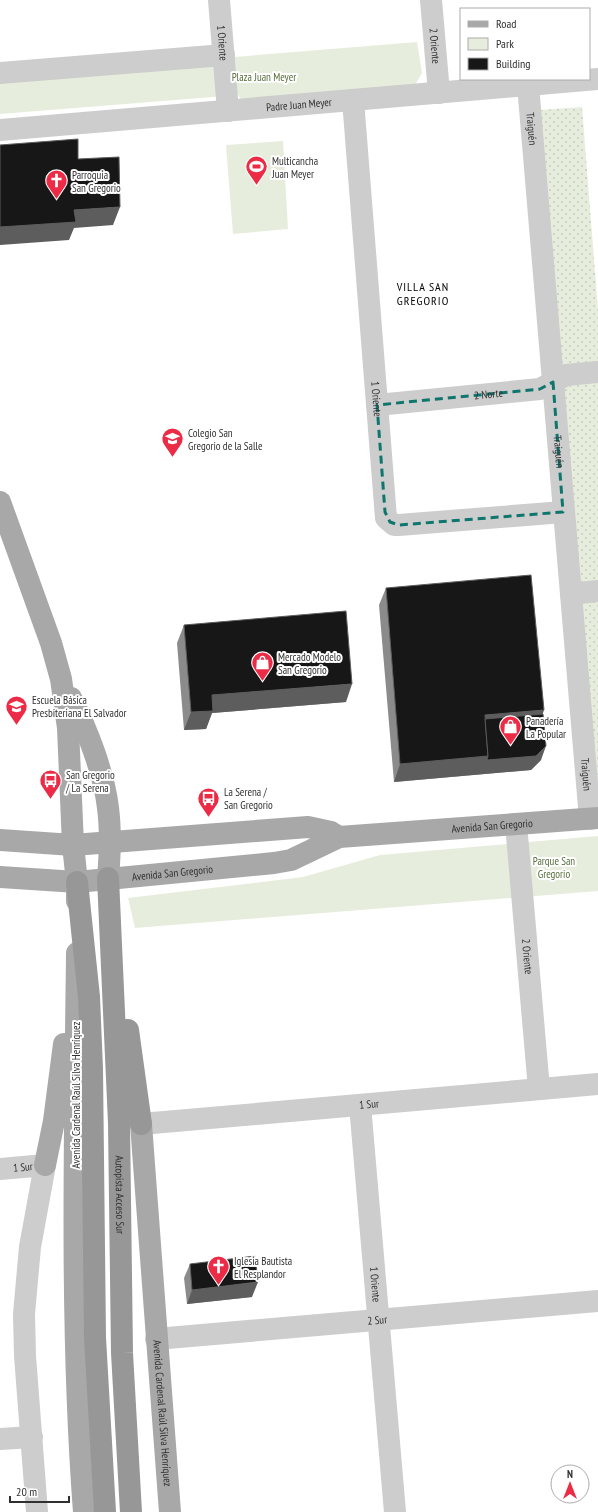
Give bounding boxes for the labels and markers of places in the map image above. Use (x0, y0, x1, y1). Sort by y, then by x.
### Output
sports icon: Multicancha Juan Meyer (244, 154, 270, 187)
place label: Multicancha Juan Meyer (271, 154, 318, 181)
church icon: Parroquia San Gregorio (43, 168, 69, 201)
place label: Parroquia San Gregorio (72, 168, 121, 195)
school or university icon: Colegio San Gregorio de la Salle (160, 426, 186, 459)
place label: Colegio San Gregorio de la Salle (188, 426, 263, 453)
shop icon: Mercado Modelo San Gregorio (250, 650, 276, 683)
place label: Mercado Modelo San Gregorio (278, 650, 341, 677)
school or university icon: Escuela Básica Presbiteriana El Salvador (3, 693, 29, 726)
place label: Escuela Básica Presbiteriana El Salvador (32, 693, 126, 720)
shop icon: Panadería La Popular (497, 714, 523, 747)
place label: Panadería La Popular (526, 714, 566, 741)
bus stop icon: San Gregorio / La Serena (37, 768, 63, 801)
place label: San Gregorio / La Serena (65, 768, 115, 795)
bus stop icon: La Serena / San Gregorio (196, 785, 222, 818)
place label: La Serena / San Gregorio (224, 785, 273, 812)
church icon: Iglesia Bautista El Resplandor (205, 1254, 231, 1287)
place label: Iglesia Bautista El Resplandor (234, 1254, 292, 1281)

